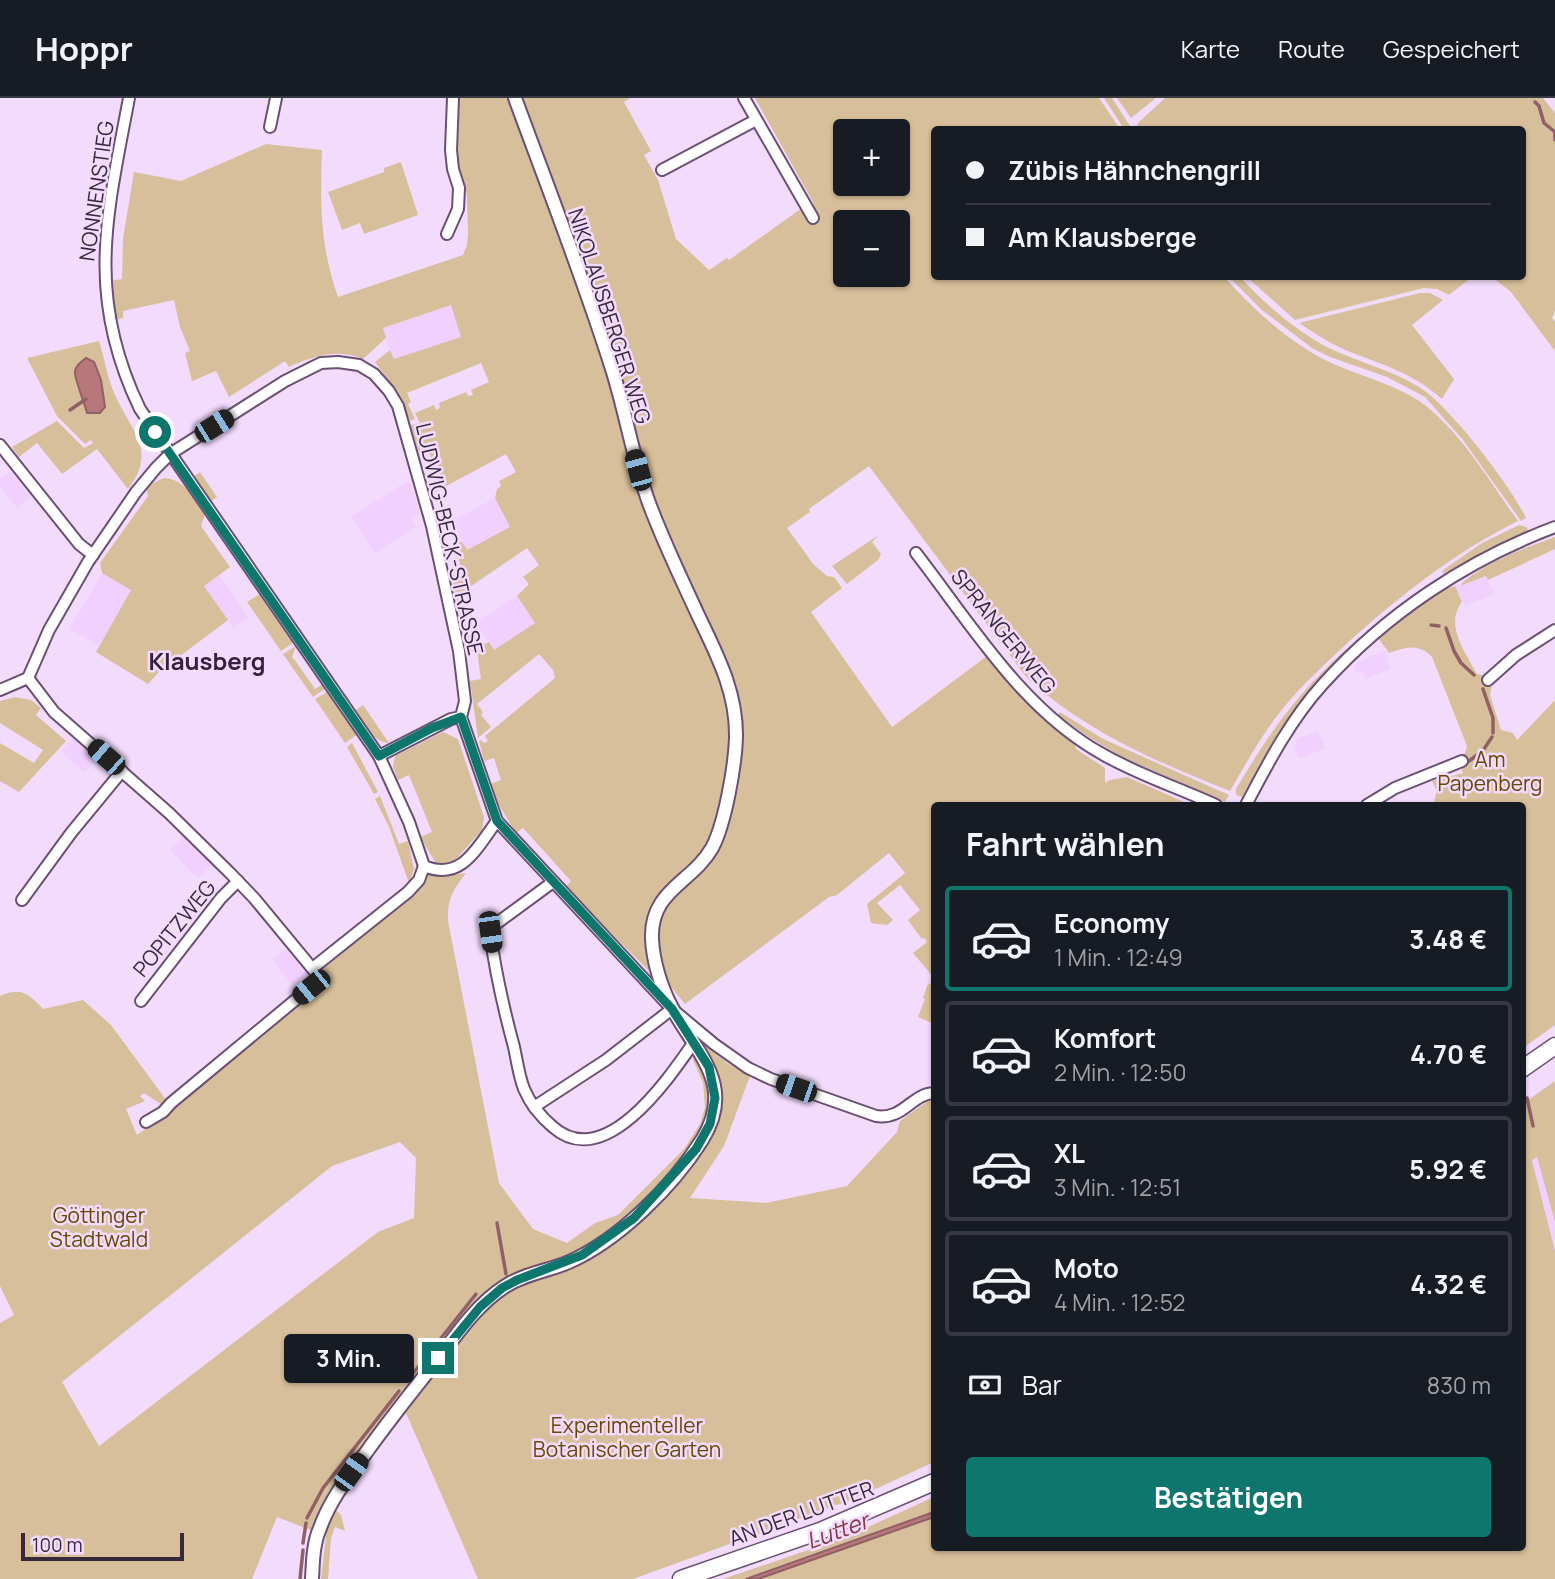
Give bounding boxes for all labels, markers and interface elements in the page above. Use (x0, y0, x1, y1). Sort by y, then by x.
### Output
text: Hoppr (35, 26, 133, 71)
text: Karte (1181, 32, 1240, 65)
text: Route (1278, 32, 1345, 65)
text: Gespeichert (1383, 32, 1520, 65)
street label: NONNENSTIEG (72, 119, 120, 263)
map controls (833, 119, 910, 287)
button: + (833, 119, 910, 196)
text: Zübis Hähnchengrill (1008, 152, 1261, 188)
street label: NIKOLAUSBERGER WEG (562, 205, 658, 427)
button: − (833, 210, 910, 287)
text: Am Klausberge (1008, 219, 1197, 255)
car (191, 406, 238, 446)
route start (139, 416, 171, 448)
street label: LUDWIG-BECK-STRASSE (410, 420, 490, 658)
car (623, 447, 654, 493)
street label: SPRANGERWEG (945, 563, 1063, 699)
district label: Klausberg (148, 644, 266, 677)
car (84, 735, 129, 779)
park label: Am Papenberg (1437, 745, 1543, 797)
text: Fahrt wählen (966, 822, 1165, 866)
street label: POPITZWEG (126, 874, 222, 982)
text: Economy (1054, 905, 1169, 941)
icon: car (970, 907, 1033, 970)
car (477, 910, 504, 954)
text: 3.48 € (1409, 921, 1487, 957)
text: 1 Min. · 12:49 (1054, 941, 1183, 973)
car (289, 966, 334, 1008)
text: Komfort (1054, 1020, 1156, 1056)
icon: car (970, 1022, 1033, 1085)
text: 4.70 € (1410, 1036, 1487, 1072)
text: 2 Min. · 12:50 (1054, 1056, 1187, 1088)
car (773, 1071, 820, 1105)
text: XL (1054, 1135, 1085, 1171)
icon: car (970, 1137, 1033, 1200)
text: 5.92 € (1409, 1151, 1487, 1187)
text: 3 Min. · 12:51 (1054, 1171, 1181, 1203)
park label: Göttinger Stadtwald (50, 1201, 148, 1253)
text: Moto (1054, 1250, 1119, 1286)
icon: car (970, 1252, 1033, 1315)
text: 4.32 € (1410, 1266, 1487, 1302)
text: 4 Min. · 12:52 (1054, 1286, 1185, 1318)
callout: 3 Min. (284, 1334, 414, 1382)
text: 3 Min. (316, 1342, 382, 1374)
route end (422, 1342, 454, 1374)
icon: cash (966, 1366, 1004, 1404)
text: Bar (1022, 1367, 1062, 1403)
text: 830 m (1427, 1369, 1491, 1401)
park label: Experimenteller Botanischer Garten (533, 1411, 721, 1463)
car (331, 1449, 372, 1495)
button: Bestätigen (966, 1457, 1491, 1537)
street label: AN DER LUTTER (725, 1474, 877, 1552)
water label: Lutter (801, 1503, 875, 1556)
scale bar (21, 1530, 184, 1562)
text: 100 m (32, 1532, 83, 1558)

